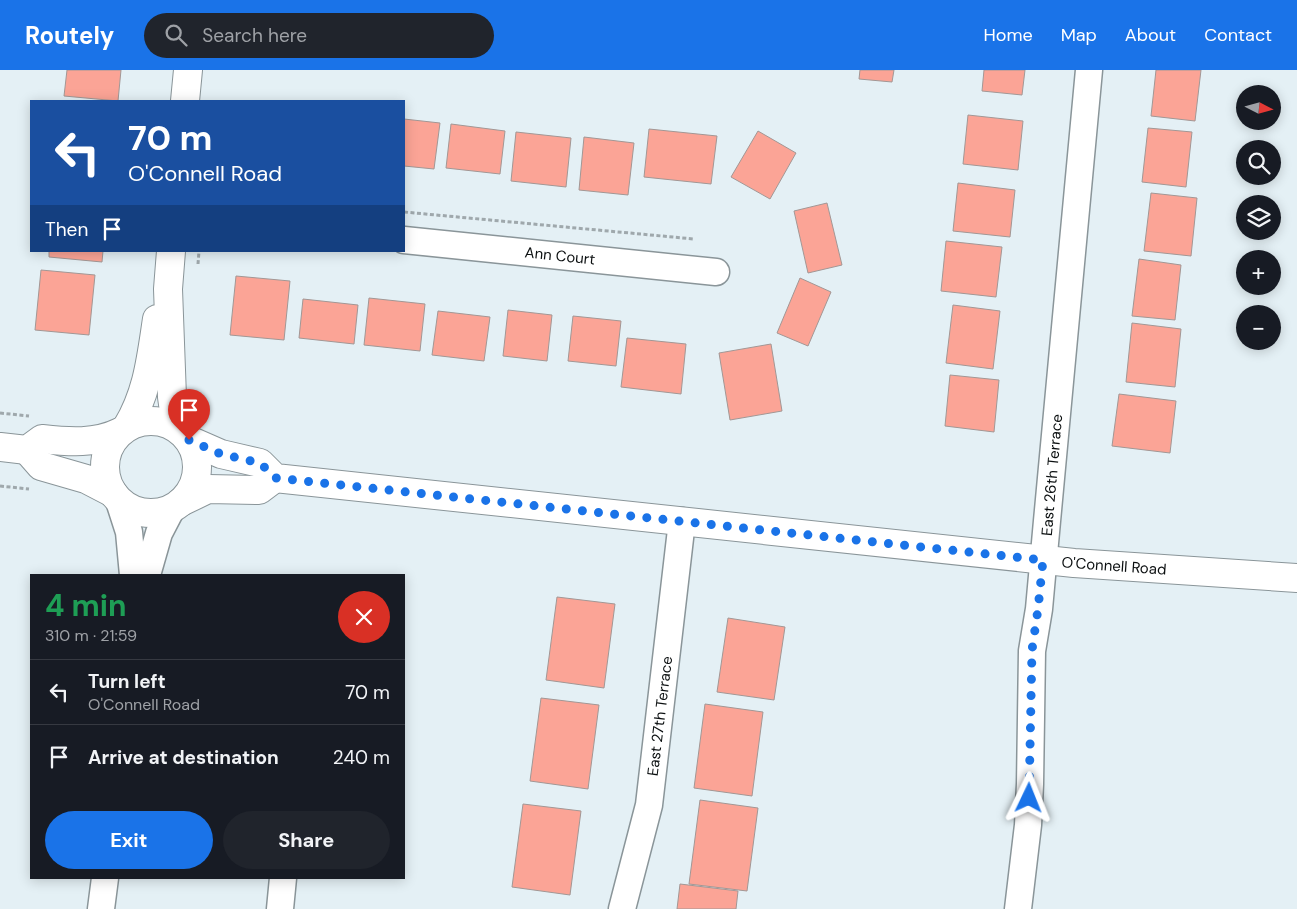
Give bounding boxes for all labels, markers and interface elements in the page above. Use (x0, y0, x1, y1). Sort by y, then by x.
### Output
search box (144, 13, 494, 58)
text: Routely (25, 20, 114, 51)
icon: search (162, 21, 190, 49)
text: Search here (202, 23, 307, 48)
text: Home (983, 23, 1033, 47)
text: Map (1061, 23, 1097, 47)
text: About (1125, 23, 1176, 47)
text: Contact (1204, 23, 1272, 47)
north arrow (1236, 85, 1281, 130)
map controls (1236, 85, 1281, 350)
text: 70 m (128, 115, 212, 161)
icon: left (45, 120, 110, 185)
button: search (1236, 140, 1281, 185)
text: O'Connell Road (128, 159, 282, 188)
button: layers (1236, 195, 1281, 240)
icon: arrive (98, 215, 126, 243)
text: Then (45, 217, 88, 242)
street label: Ann Court (524, 242, 596, 270)
button: + (1236, 250, 1281, 295)
button: − (1236, 305, 1281, 350)
pin (168, 389, 210, 440)
icon: arrive (175, 396, 203, 424)
street label: East 26th Terrace (1037, 413, 1067, 537)
street label: O'Connell Road (1061, 552, 1167, 580)
text: 4 min (45, 586, 127, 625)
button: close (338, 591, 390, 643)
text: 310 m · 21:59 (45, 625, 137, 646)
street label: East 27th Terrace (643, 655, 677, 777)
text: Turn left (88, 669, 166, 694)
icon: left (45, 678, 73, 706)
text: 70 m (345, 680, 390, 705)
text: O'Connell Road (88, 694, 200, 715)
icon: arrive (45, 743, 73, 771)
text: Arrive at destination (88, 745, 279, 770)
text: 240 m (333, 745, 390, 770)
position arrow (1002, 771, 1054, 823)
button: Exit (45, 811, 213, 869)
button: Share (223, 811, 390, 869)

